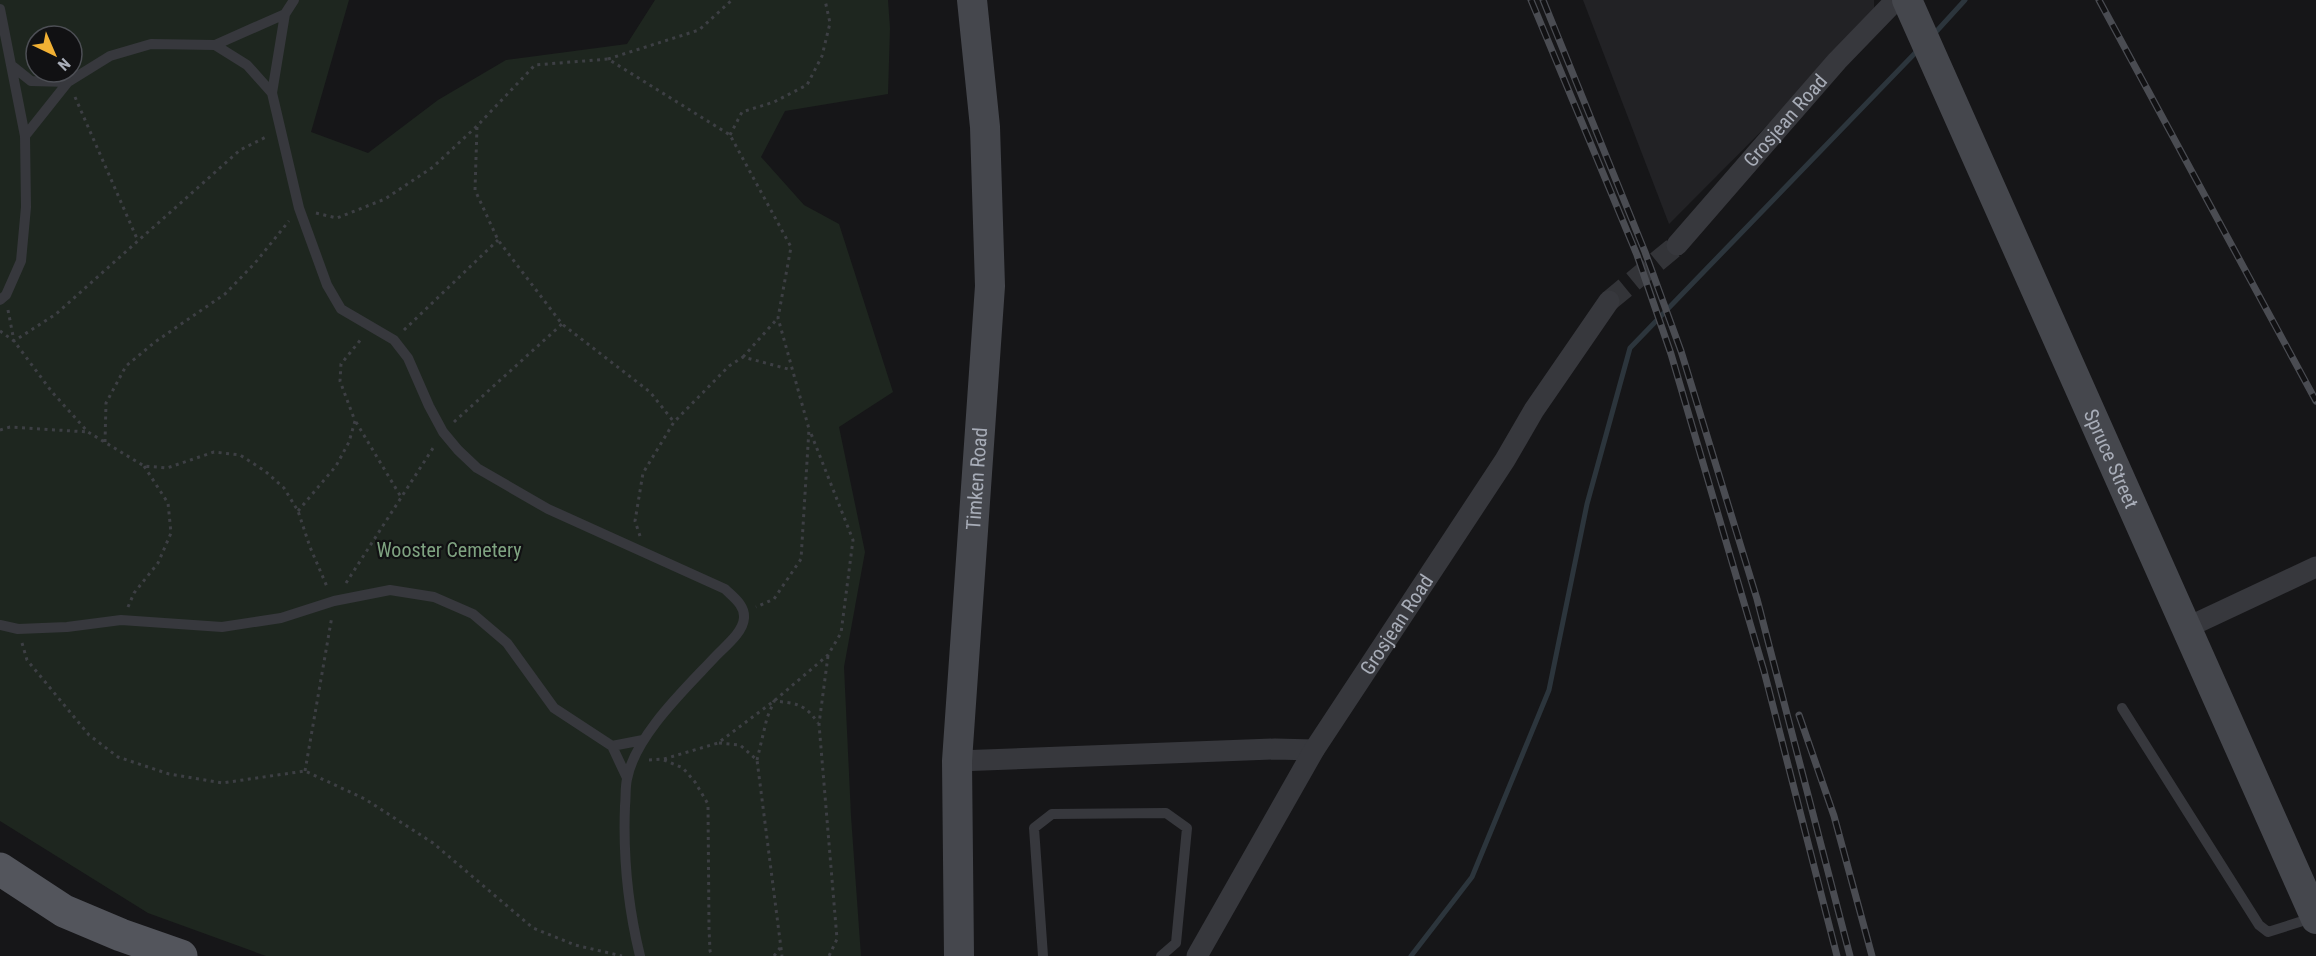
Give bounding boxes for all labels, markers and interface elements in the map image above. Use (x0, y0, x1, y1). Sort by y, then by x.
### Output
north arrow (24, 24, 84, 84)
text: N (54, 54, 74, 75)
street label: Grosjean Road (1739, 69, 1832, 172)
street label: Spruce Street (2079, 405, 2144, 512)
street label: Timken Road (961, 427, 992, 531)
park label: Wooster Cemetery (376, 538, 522, 562)
street label: Grosjean Road (1355, 570, 1438, 679)

